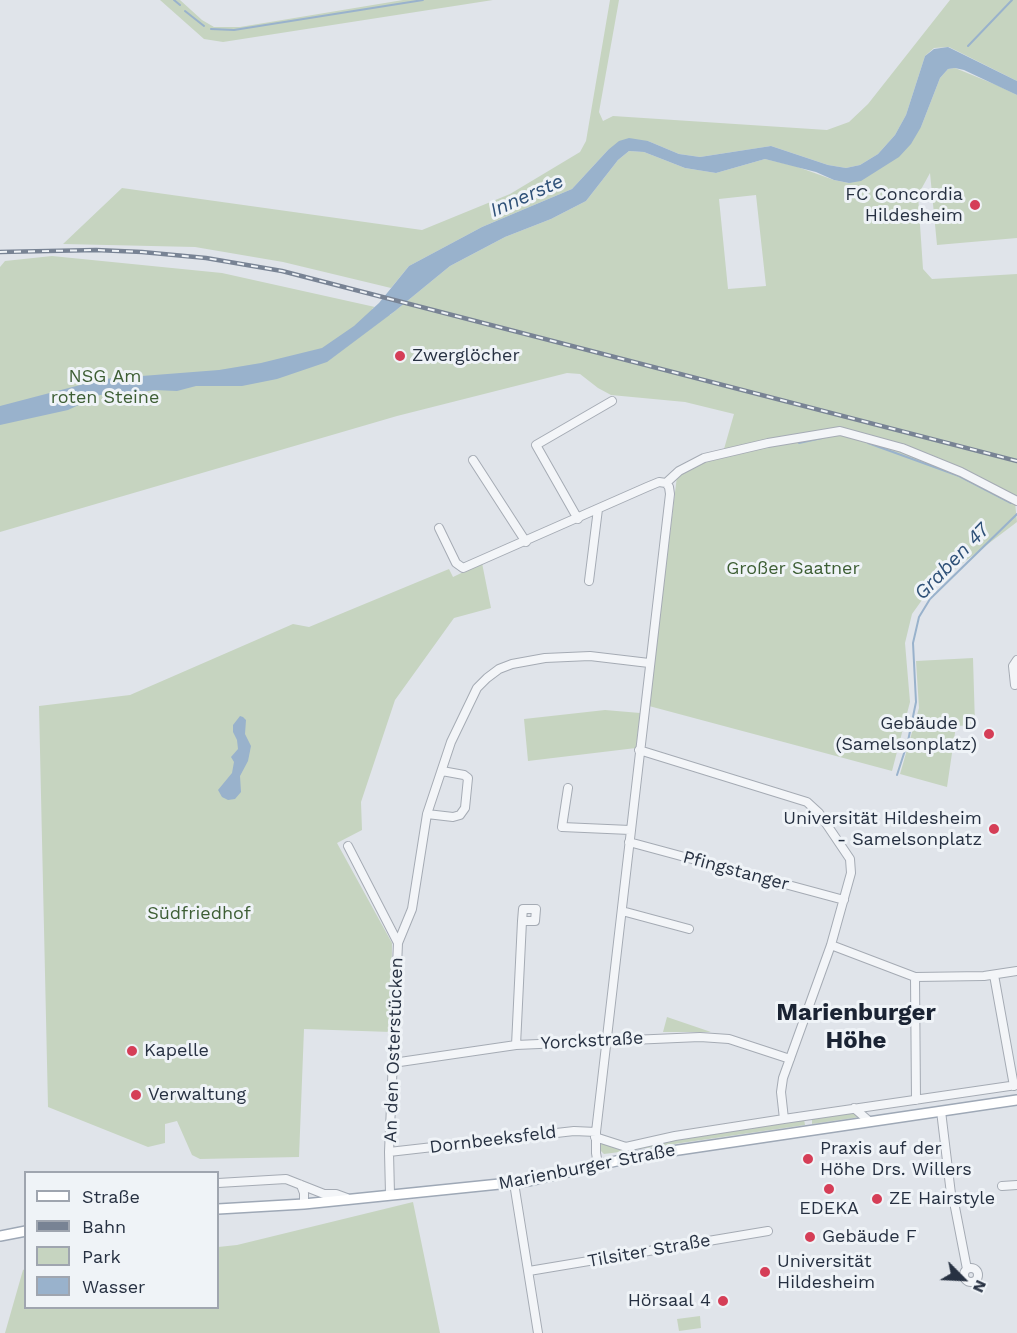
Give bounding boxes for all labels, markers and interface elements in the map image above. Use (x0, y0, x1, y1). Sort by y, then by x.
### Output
water label: Innerste (486, 169, 568, 223)
place label: FC Concordia Hildesheim (845, 184, 963, 226)
marker: FC Concordia Hildesheim (968, 198, 982, 212)
place label: Zwerglöcher (412, 345, 520, 367)
marker: Zwerglöcher (393, 349, 407, 363)
park label: NSG Am roten Steine (51, 366, 159, 409)
water label: Graben 47 (910, 519, 994, 605)
park label: Großer Saatner (726, 558, 860, 580)
place label: Gebäude D (Samelsonplatz) (836, 713, 977, 756)
marker: Gebäude D (Samelsonplatz) (982, 727, 996, 741)
place label: Universität Hildesheim - Samelsonplatz (783, 808, 982, 850)
marker: Universität Hildesheim - Samelsonplatz (987, 822, 1001, 836)
street label: Pfingstanger (680, 846, 792, 896)
park label: Südfriedhof (147, 903, 251, 925)
street label: An den Osterstücken (380, 957, 408, 1143)
district label: Marienburger Höhe (776, 999, 936, 1055)
street label: Yorckstraße (540, 1028, 644, 1054)
place label: Kapelle (144, 1040, 209, 1062)
marker: Kapelle (125, 1044, 139, 1058)
place label: Verwaltung (148, 1084, 246, 1106)
marker: Verwaltung (129, 1088, 143, 1102)
street label: Dornbeeksfeld (428, 1121, 558, 1159)
place label: Praxis auf der Höhe Drs. Willers (820, 1138, 972, 1180)
street label: Marienburger Straße (497, 1139, 677, 1195)
marker: Praxis auf der Höhe Drs. Willers (801, 1152, 815, 1166)
legend (24, 1171, 219, 1309)
marker: EDEKA (822, 1182, 836, 1196)
text: Straße (82, 1186, 140, 1207)
place label: ZE Hairstyle (889, 1188, 995, 1210)
marker: ZE Hairstyle (870, 1192, 884, 1206)
place label: EDEKA (799, 1198, 859, 1220)
text: Bahn (82, 1216, 126, 1237)
place label: Gebäude F (822, 1226, 917, 1248)
street label: Tilsiter Straße (586, 1230, 712, 1272)
marker: Gebäude F (803, 1230, 817, 1244)
text: Park (82, 1246, 121, 1267)
north arrow (933, 1249, 993, 1309)
place label: Universität Hildesheim (777, 1251, 875, 1294)
marker: Universität Hildesheim (758, 1265, 772, 1279)
text: Wasser (82, 1276, 145, 1297)
text: N (969, 1277, 991, 1296)
place label: Hörsaal 4 (628, 1290, 711, 1312)
marker: Hörsaal 4 (716, 1294, 730, 1308)

